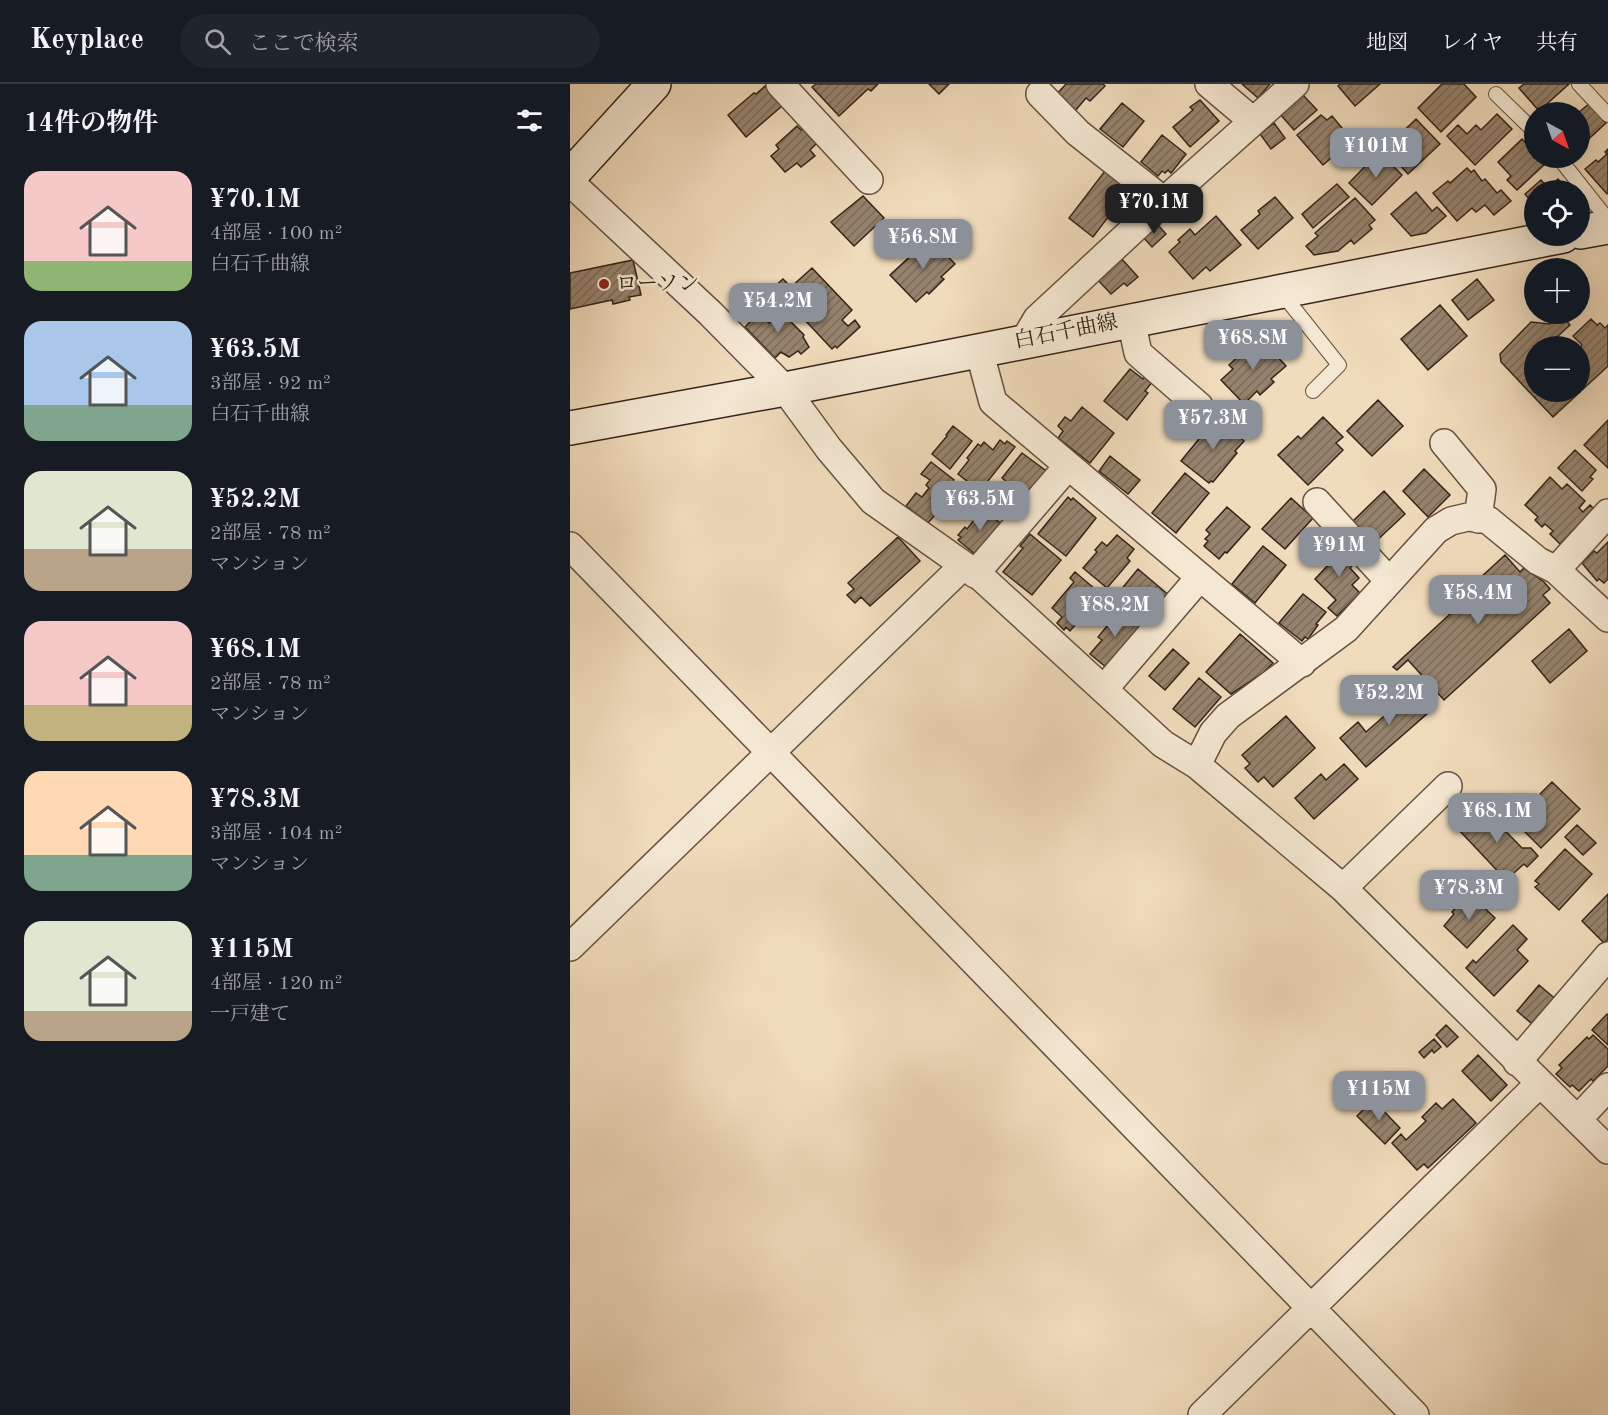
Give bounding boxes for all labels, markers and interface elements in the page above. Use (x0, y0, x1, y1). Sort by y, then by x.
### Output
search box (180, 14, 600, 68)
icon: search (201, 25, 234, 58)
text: Keyplace (30, 27, 144, 55)
text: ここで検索 (249, 33, 359, 55)
text: 地図 (1366, 33, 1408, 54)
text: レイヤ (1441, 33, 1503, 54)
text: 共有 (1536, 33, 1578, 54)
north arrow (1524, 102, 1590, 168)
map controls (1524, 102, 1590, 402)
icon: filters (513, 104, 546, 137)
text: 14件の物件 (24, 111, 158, 137)
pin: ¥101M (1334, 128, 1418, 179)
text: ¥101M (1344, 137, 1408, 157)
button: locate (1524, 180, 1590, 246)
pin: ¥70.1M (1105, 184, 1203, 235)
text: ¥70.1M (210, 187, 301, 213)
text: ¥70.1M (1119, 193, 1189, 213)
icon: home (72, 195, 144, 267)
pin: ¥56.8M (874, 219, 972, 270)
text: 4部屋 · 100 m² (210, 224, 342, 244)
text: ¥56.8M (888, 228, 958, 248)
text: 白石千曲線 (210, 255, 310, 275)
button: + (1524, 258, 1590, 324)
place label: ローソン (616, 274, 699, 295)
marker: ローソン (597, 277, 611, 291)
pin: ¥54.2M (729, 283, 827, 334)
text: ¥54.2M (743, 292, 813, 312)
street label: 白石千曲線 (1012, 310, 1120, 352)
pin: ¥68.8M (1204, 320, 1302, 371)
text: ¥68.8M (1218, 329, 1288, 349)
button: − (1524, 336, 1590, 402)
text: ¥63.5M (210, 337, 301, 363)
icon: home (72, 345, 144, 417)
text: 3部屋 · 92 m² (210, 374, 331, 394)
pin: ¥57.3M (1164, 400, 1262, 451)
text: 白石千曲線 (210, 405, 310, 425)
text: ¥57.3M (1178, 409, 1248, 429)
pin: ¥63.5M (931, 481, 1029, 532)
text: ¥52.2M (210, 487, 301, 513)
text: ¥63.5M (945, 490, 1015, 510)
icon: home (72, 495, 144, 567)
text: 2部屋 · 78 m² (210, 524, 331, 544)
pin: ¥91M (1303, 527, 1375, 578)
text: ¥91M (1313, 536, 1365, 556)
text: マンション (210, 555, 309, 575)
pin: ¥58.4M (1429, 575, 1527, 626)
text: ¥58.4M (1443, 584, 1513, 604)
pin: ¥88.2M (1066, 587, 1164, 638)
text: ¥88.2M (1080, 596, 1150, 616)
text: ¥68.1M (210, 637, 301, 663)
icon: home (72, 645, 144, 717)
text: 2部屋 · 78 m² (210, 674, 331, 694)
pin: ¥52.2M (1340, 675, 1438, 726)
text: ¥52.2M (1354, 684, 1424, 704)
text: マンション (210, 705, 309, 725)
text: ¥78.3M (210, 787, 301, 813)
pin: ¥68.1M (1448, 793, 1546, 844)
icon: home (72, 795, 144, 867)
text: ¥68.1M (1462, 802, 1532, 822)
text: 3部屋 · 104 m² (210, 824, 342, 844)
text: マンション (210, 855, 309, 875)
pin: ¥78.3M (1420, 870, 1518, 921)
text: ¥78.3M (1434, 879, 1504, 899)
text: ¥115M (210, 937, 293, 963)
icon: home (72, 945, 144, 1017)
text: 4部屋 · 120 m² (210, 974, 342, 994)
text: 一戸建て (210, 1005, 290, 1025)
pin: ¥115M (1337, 1071, 1421, 1122)
text: ¥115M (1347, 1080, 1411, 1100)

